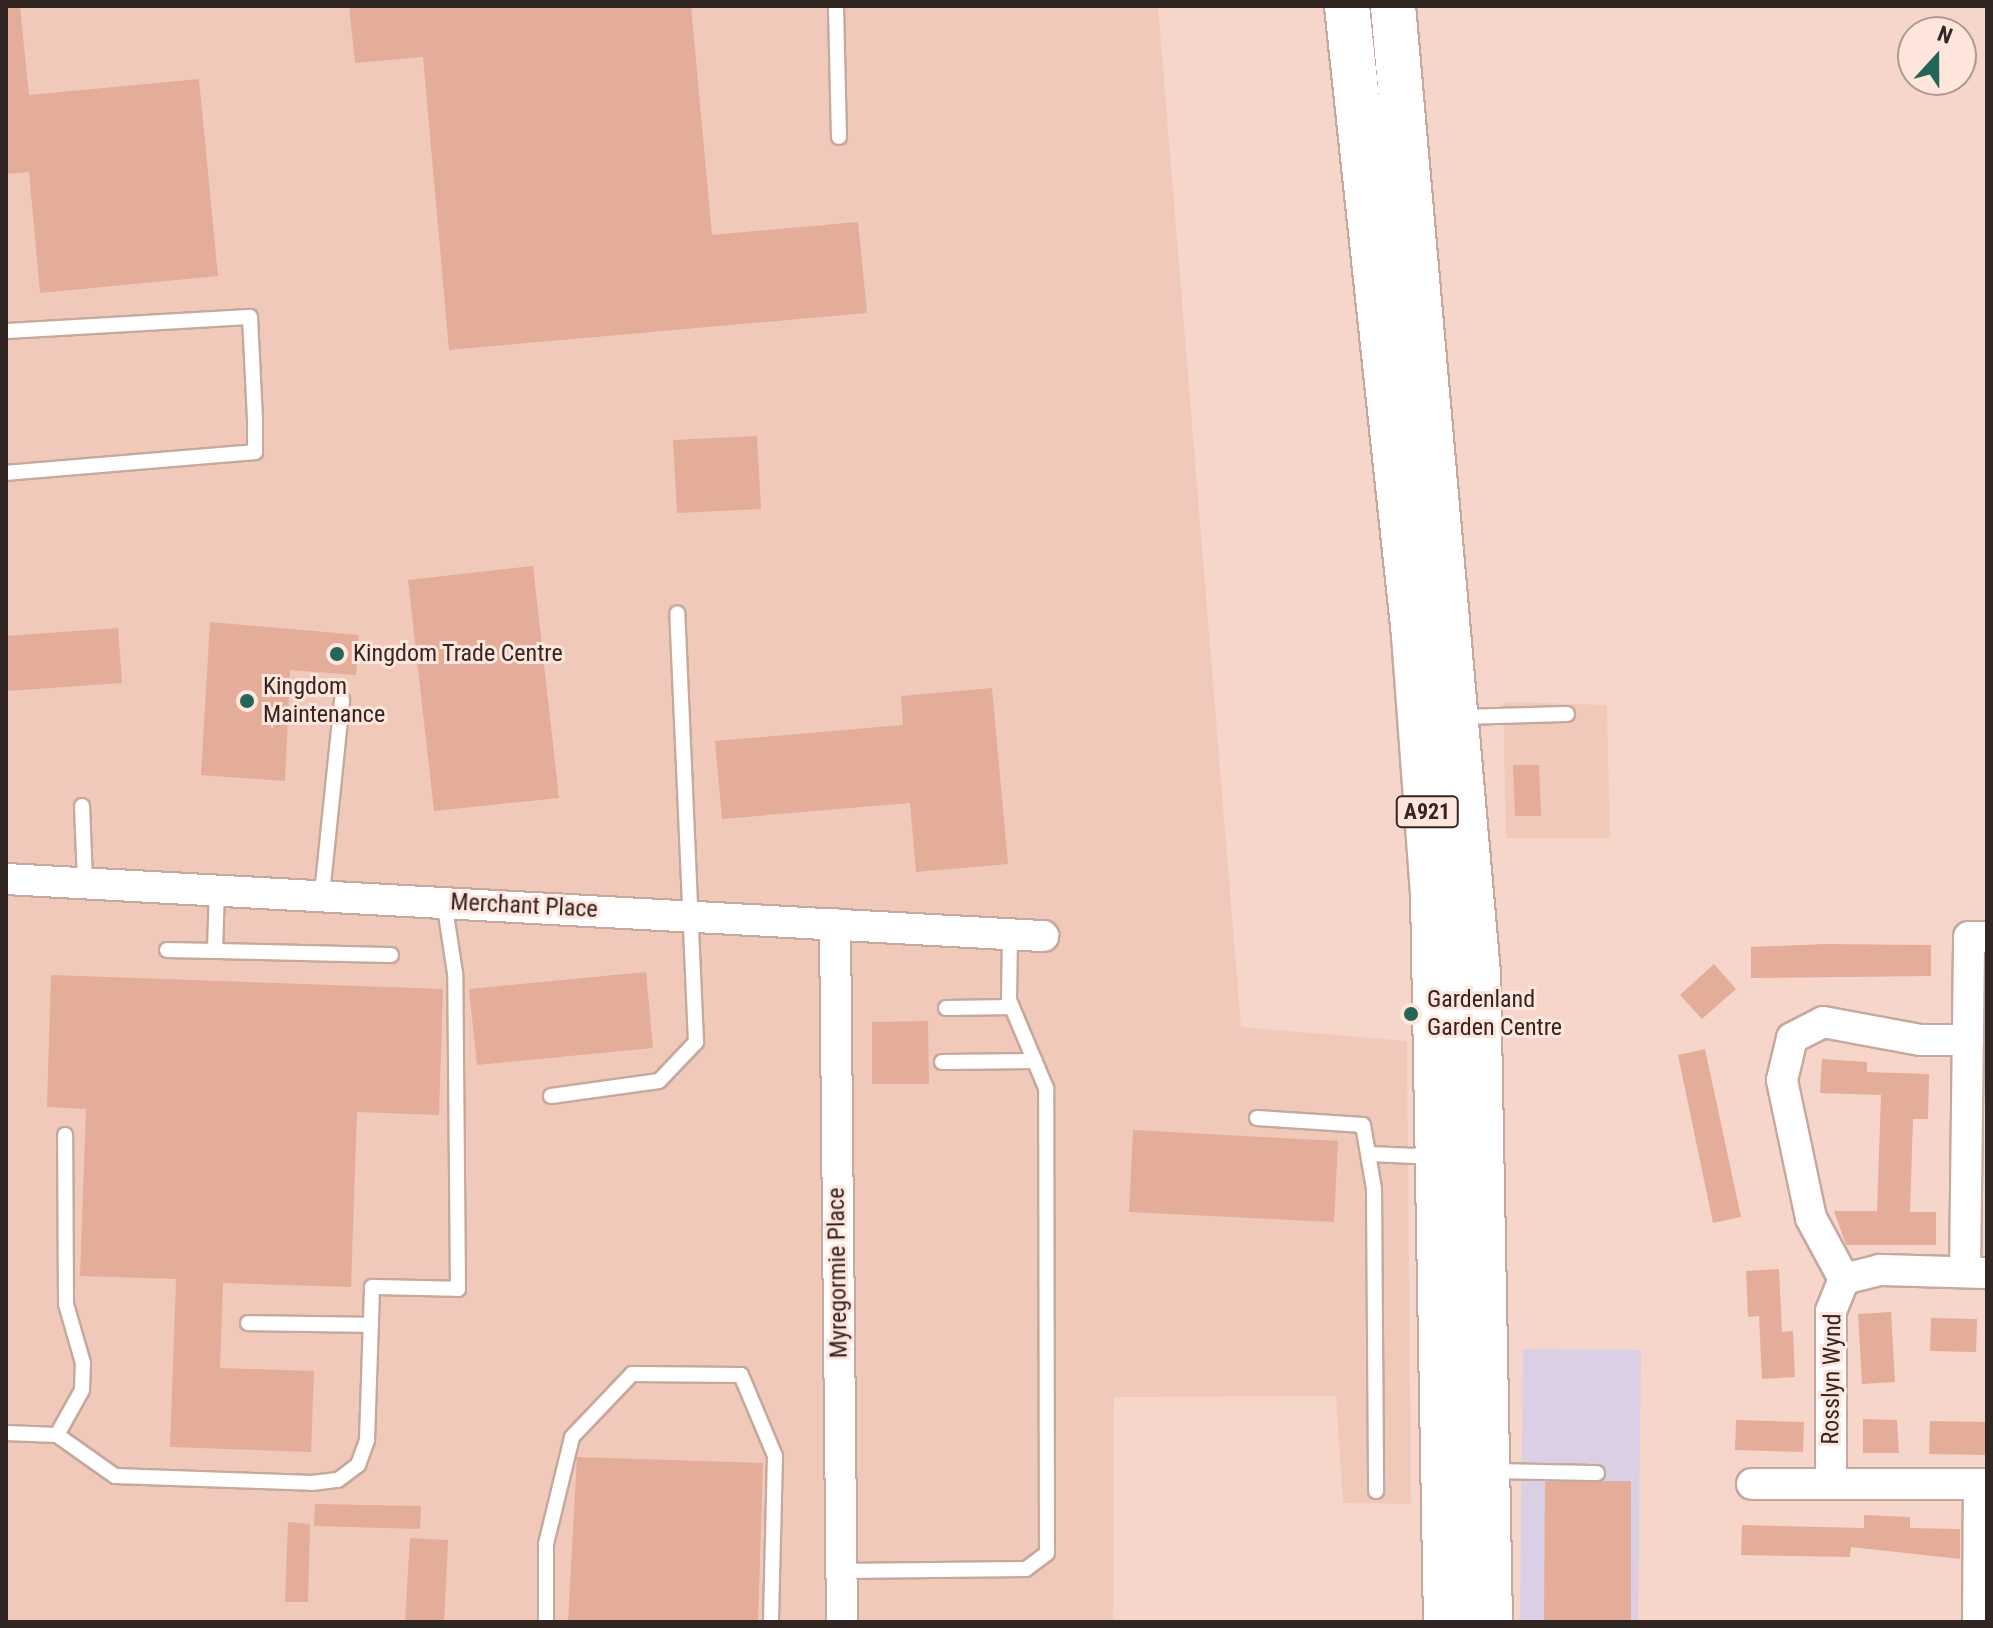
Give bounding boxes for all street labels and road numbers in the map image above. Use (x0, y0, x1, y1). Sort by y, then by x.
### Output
road number: A921 (1395, 794, 1459, 830)
street label: Merchant Place (450, 888, 598, 924)
street label: Myregormie Place (822, 1187, 854, 1359)
street label: Rosslyn Wynd (1816, 1313, 1848, 1445)

